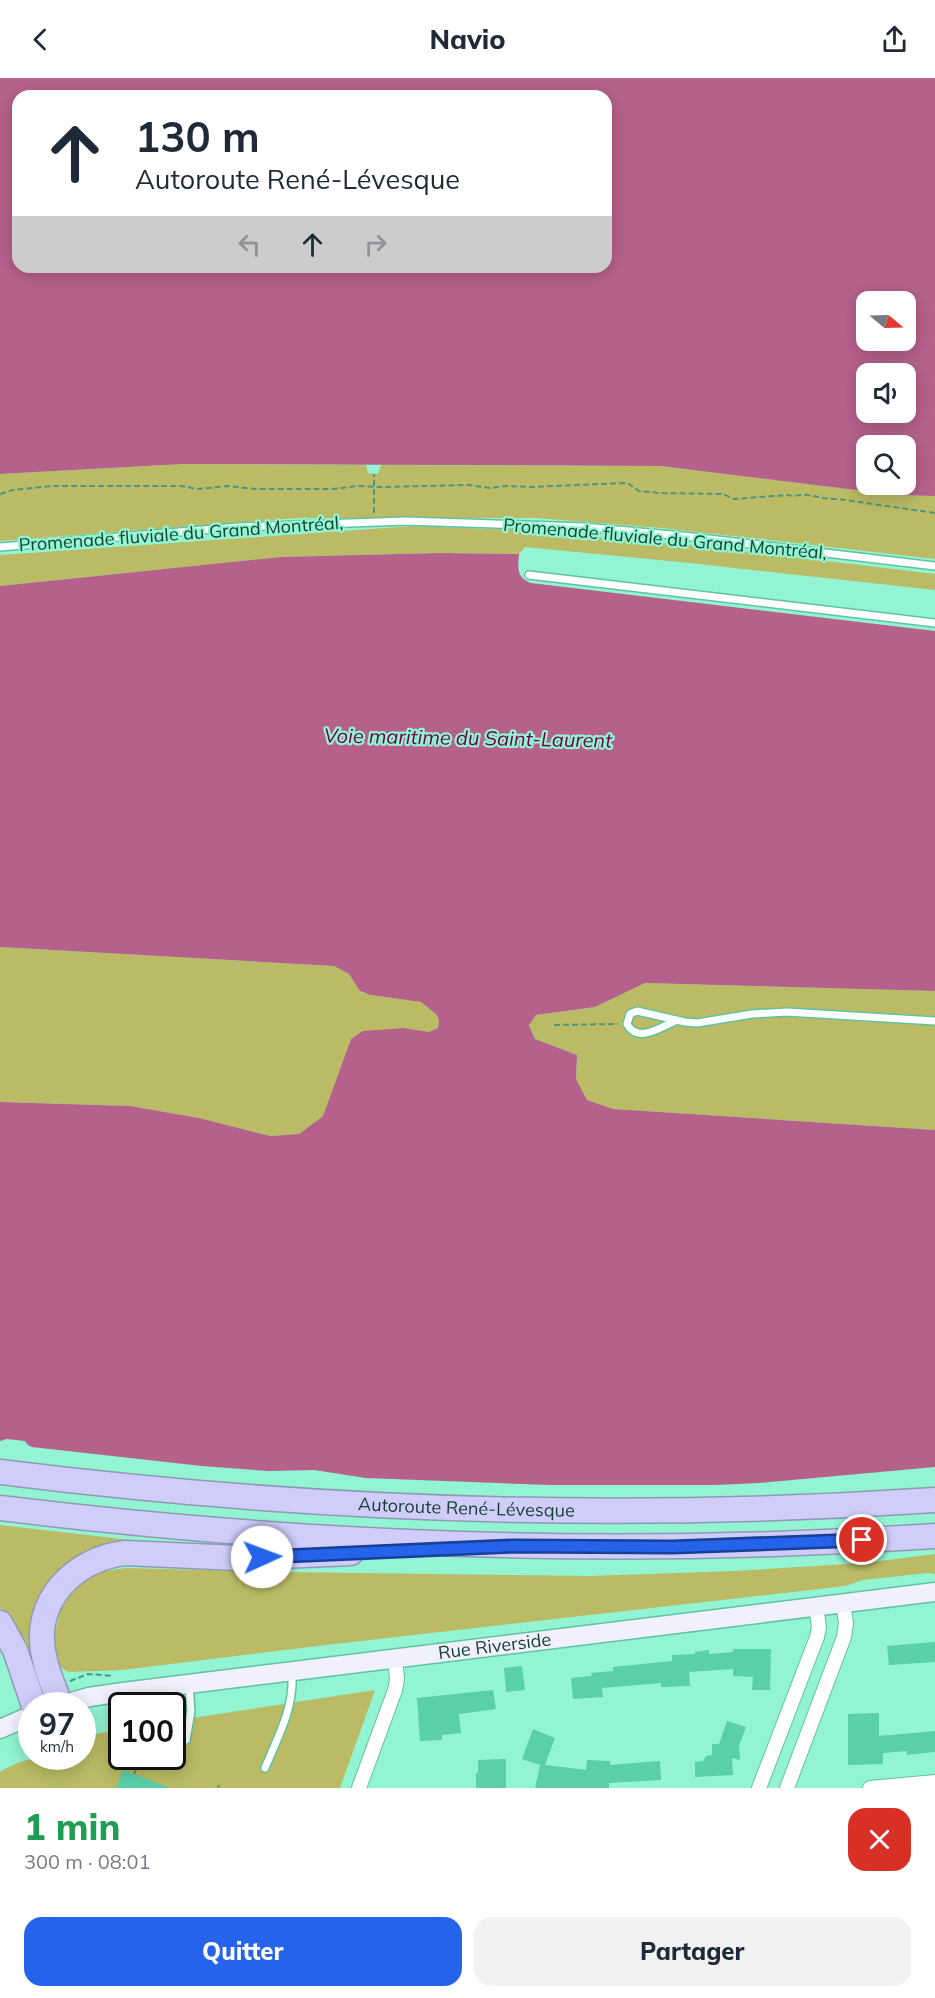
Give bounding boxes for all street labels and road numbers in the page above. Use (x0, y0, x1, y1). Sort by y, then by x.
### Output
street label: Promenade fluviale du Grand Montréal, (18, 511, 344, 556)
street label: Promenade fluviale du Grand Montréal, (502, 513, 828, 564)
street label: Autoroute René-Lévesque (358, 1492, 575, 1522)
street label: Rue Riverside (437, 1627, 552, 1664)

